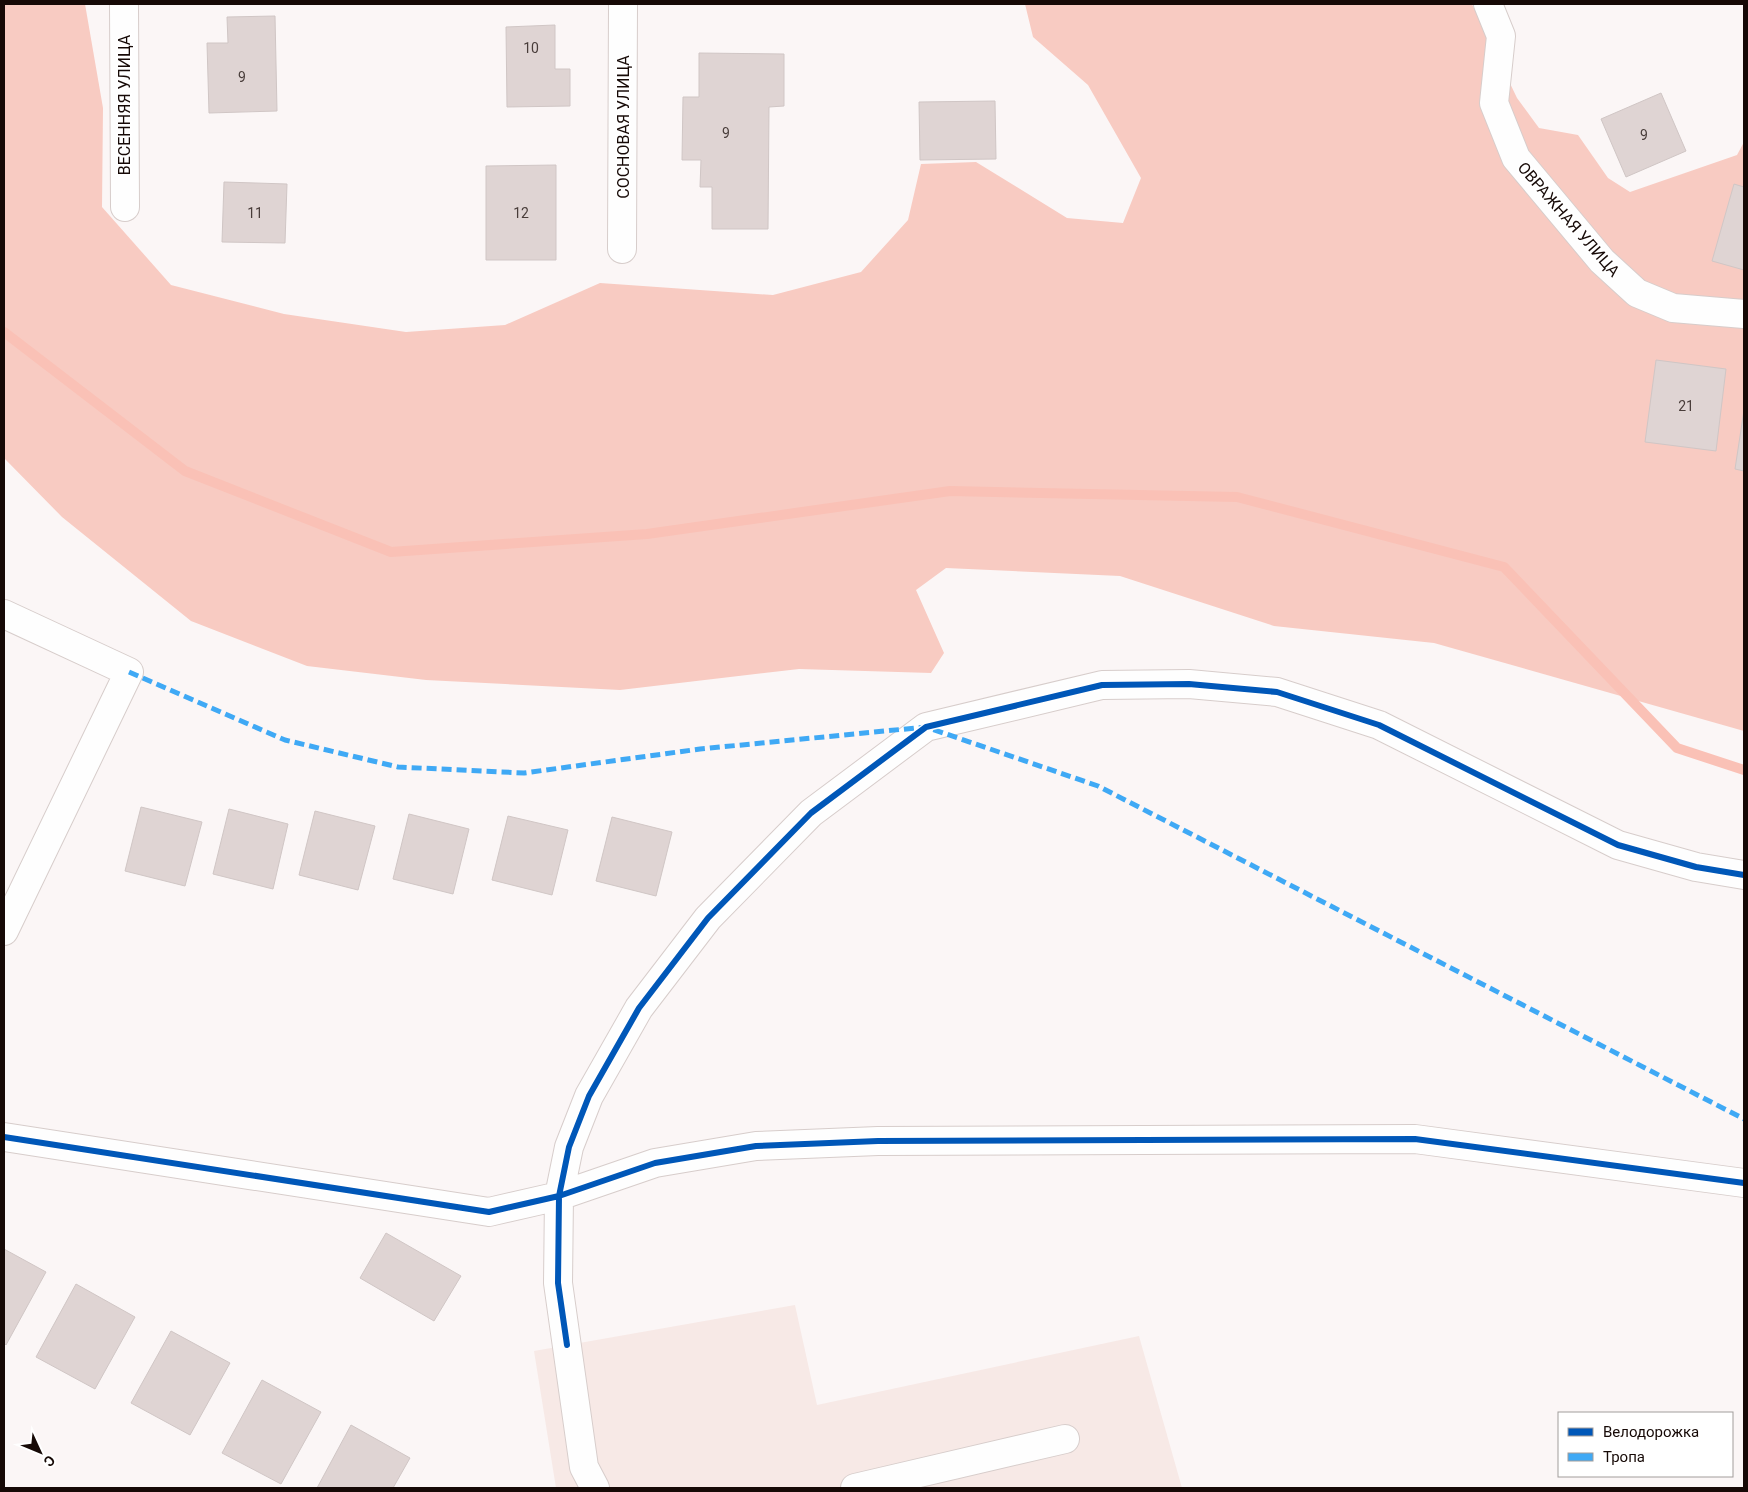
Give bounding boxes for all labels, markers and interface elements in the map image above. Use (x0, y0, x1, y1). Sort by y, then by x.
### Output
street label: ВЕСЕННЯЯ УЛИЦА (115, 34, 134, 175)
house number: 10 (523, 40, 539, 56)
street label: СОСНОВАЯ УЛИЦА (614, 55, 633, 199)
house number: 9 (238, 69, 246, 85)
house number: 9 (722, 125, 730, 141)
house number: 9 (1640, 127, 1648, 143)
street label: ОВРАЖНАЯ УЛИЦА (1514, 158, 1624, 281)
house number: 11 (247, 205, 263, 221)
house number: 12 (513, 205, 529, 221)
house number: 21 (1678, 398, 1694, 414)
legend (1558, 1412, 1733, 1477)
text: Велодорожка (1603, 1423, 1699, 1441)
north arrow (15, 1427, 65, 1477)
text: Тропа (1603, 1448, 1645, 1466)
text: С (40, 1452, 58, 1470)

